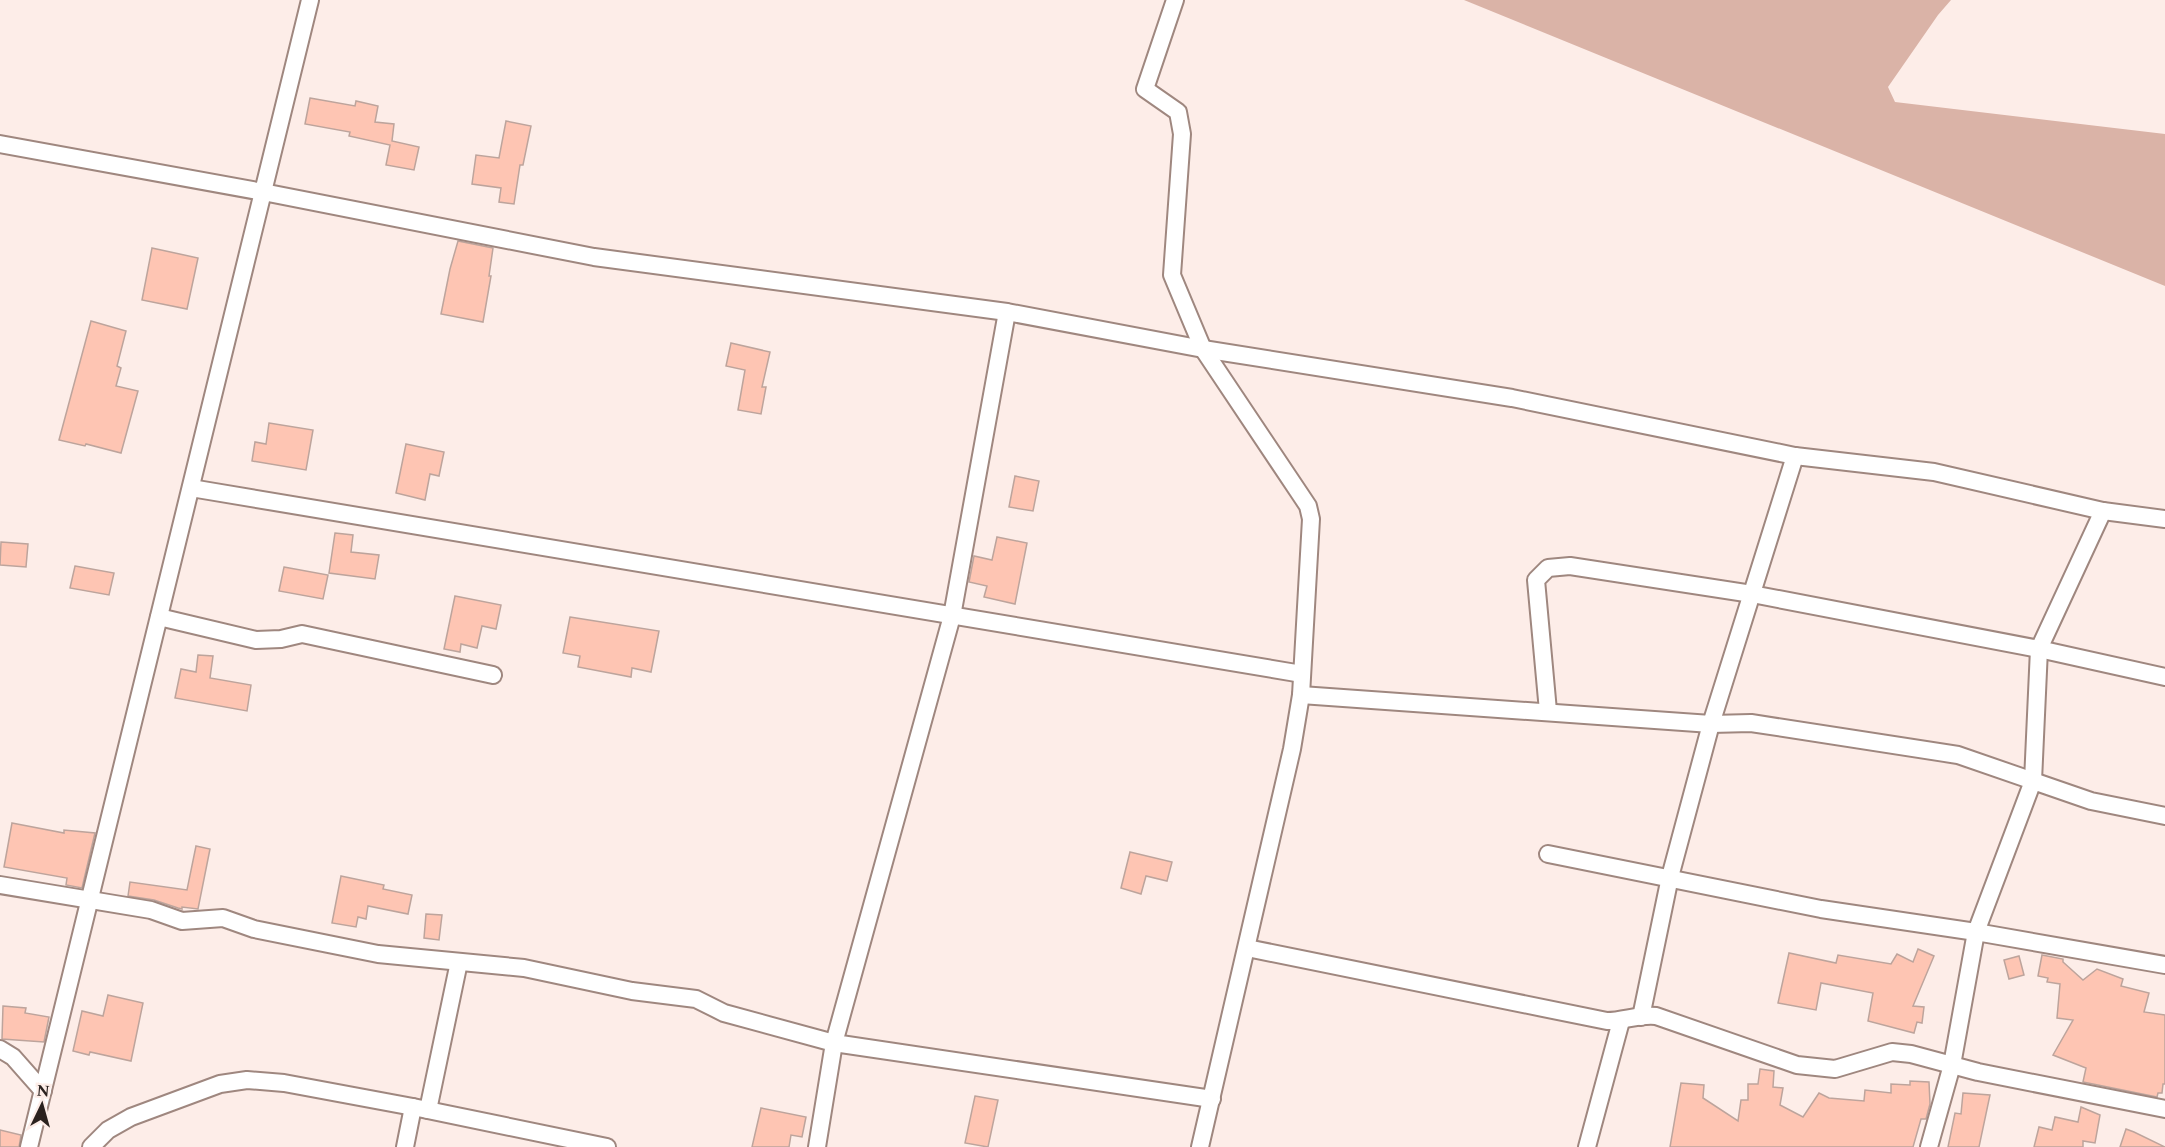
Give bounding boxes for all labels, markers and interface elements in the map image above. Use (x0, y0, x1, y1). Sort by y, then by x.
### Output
north arrow (12, 1075, 72, 1135)
text: N (36, 1079, 51, 1104)

